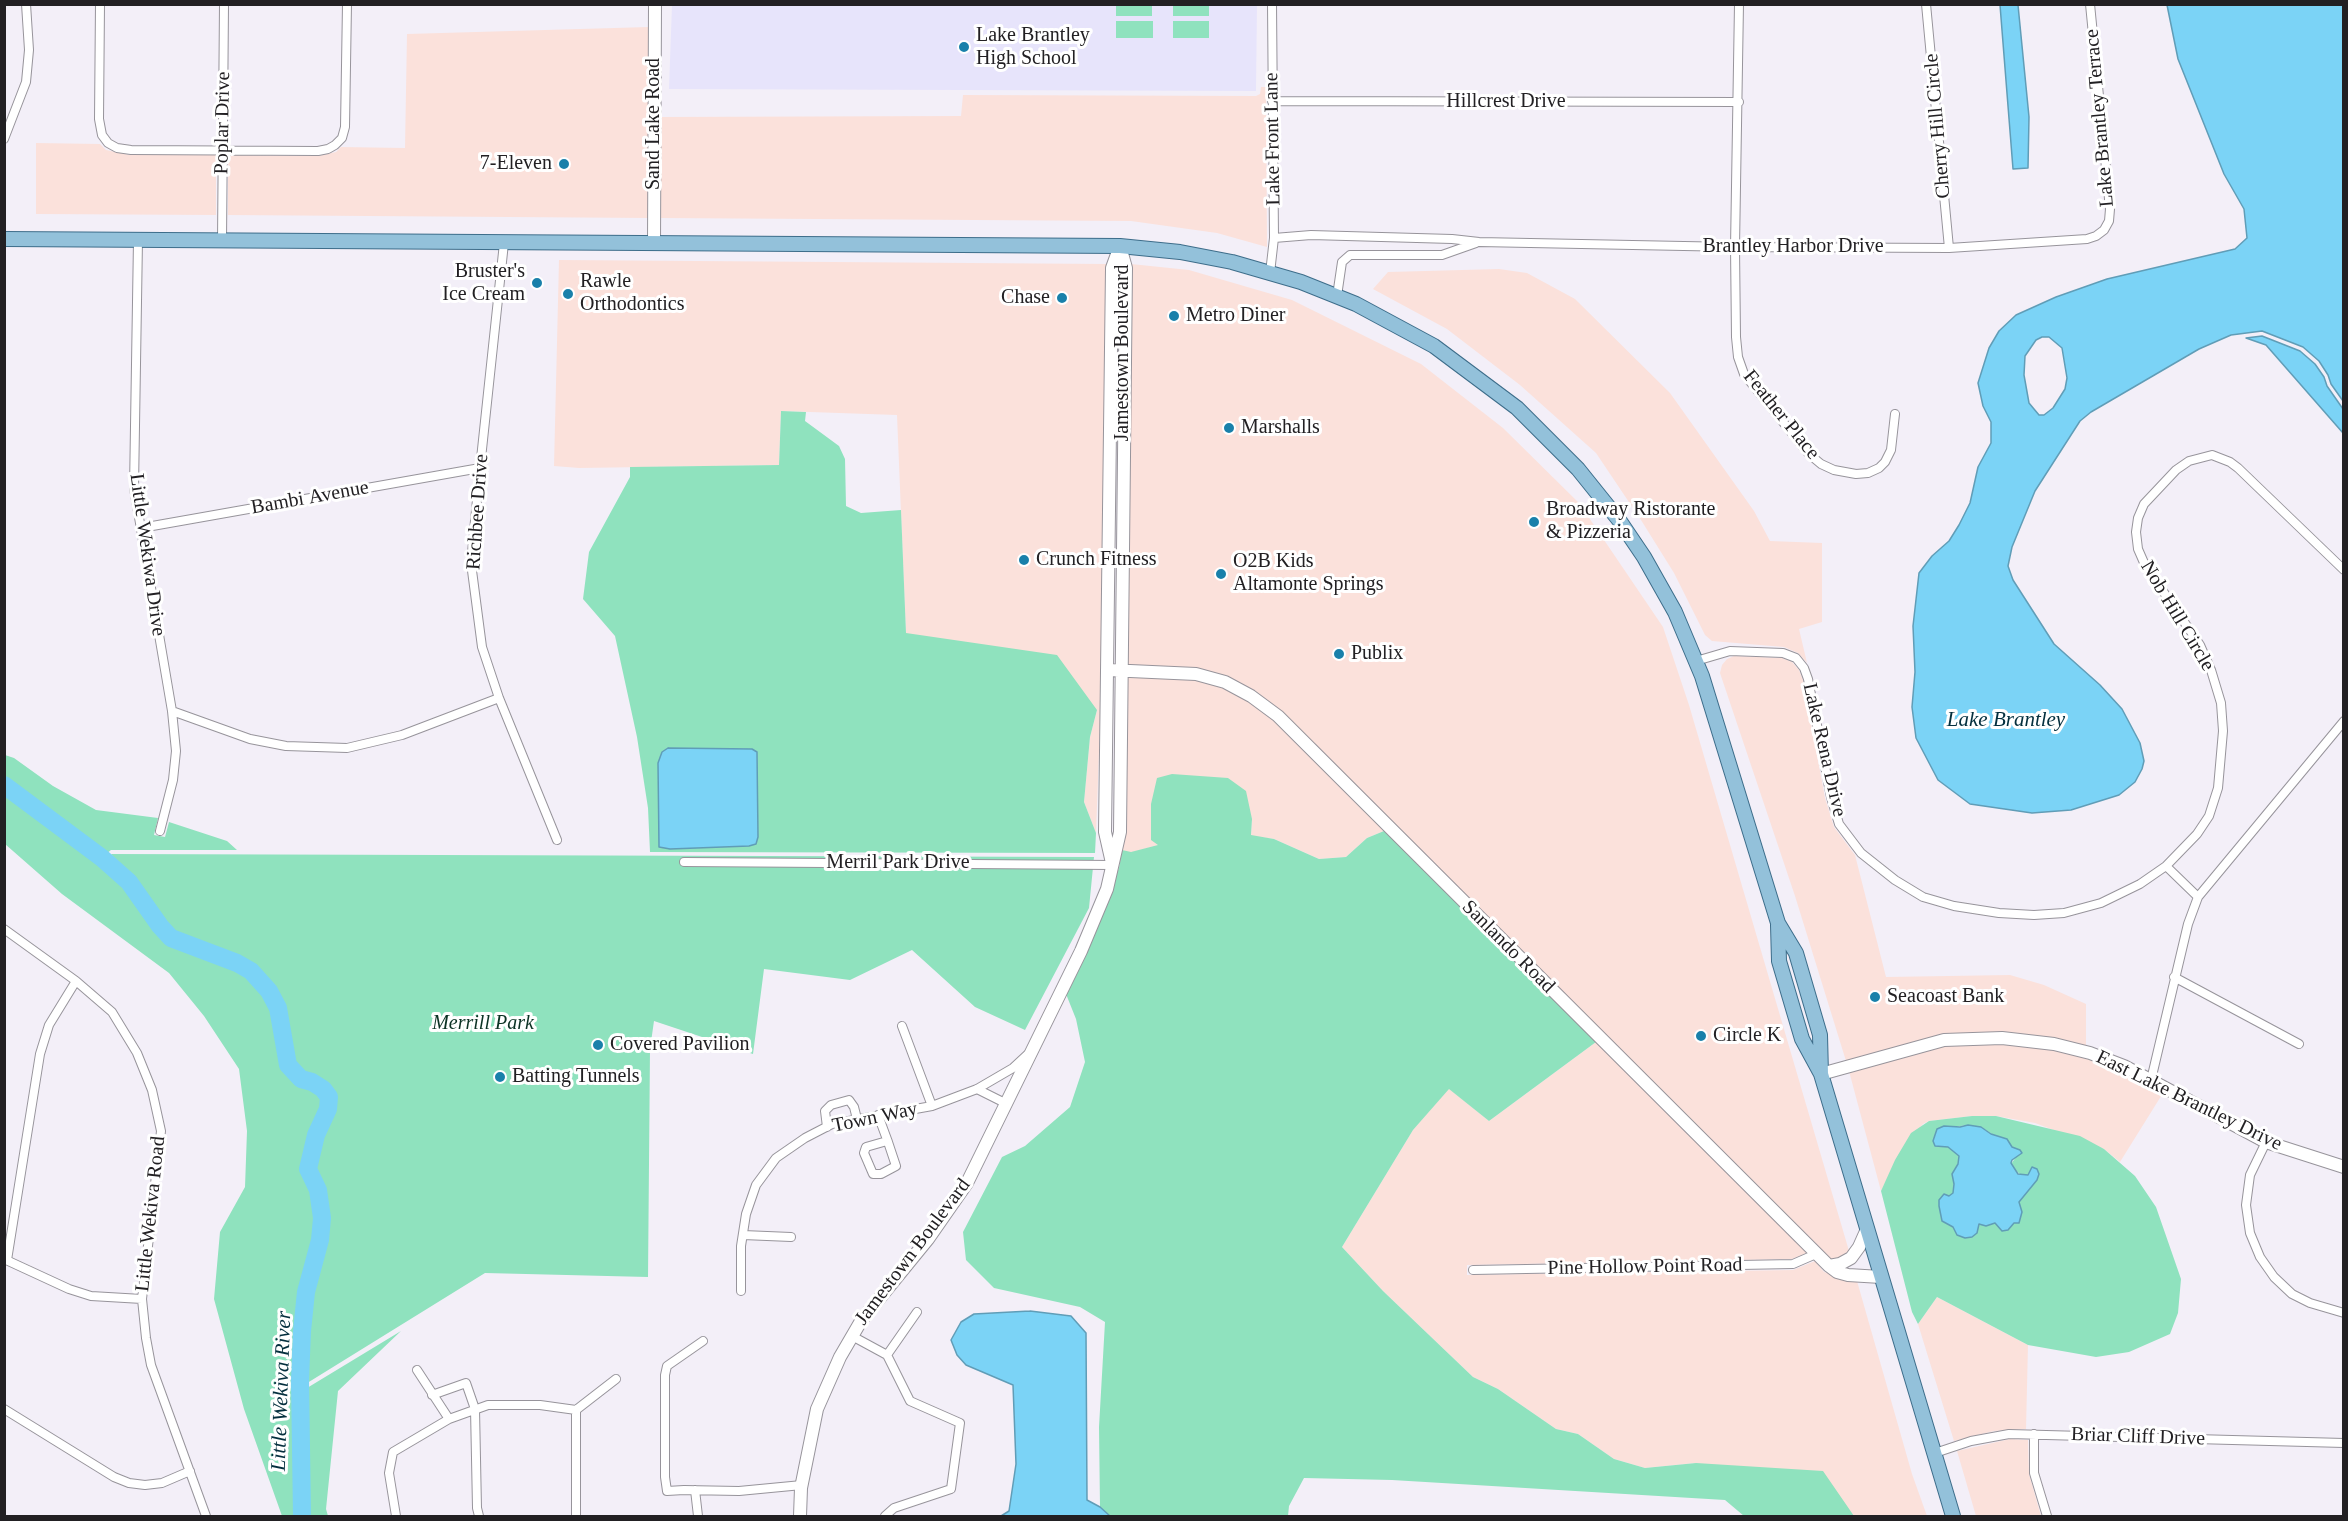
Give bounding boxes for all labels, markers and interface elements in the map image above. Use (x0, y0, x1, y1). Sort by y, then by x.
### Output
place label: Lake Brantley High School (976, 24, 1090, 71)
street label: Lake Brantley Terrace (2080, 28, 2120, 208)
marker: Lake Brantley High School (957, 40, 971, 54)
street label: Cherry Hill Circle (1920, 52, 1956, 200)
street label: Sand Lake Road (642, 58, 666, 190)
street label: Poplar Drive (210, 71, 236, 175)
street label: Lake Front Lane (1260, 72, 1286, 206)
street label: Hillcrest Drive (1446, 90, 1566, 114)
place label: 7-Eleven (480, 152, 552, 176)
marker: 7-Eleven (557, 157, 571, 171)
street label: Brantley Harbor Drive (1702, 235, 1884, 259)
place label: Bruster's Ice Cream (442, 260, 525, 307)
street label: Jamestown Boulevard (1111, 264, 1135, 442)
place label: Rawle Orthodontics (580, 270, 684, 317)
marker: Bruster's Ice Cream (530, 276, 544, 290)
place label: Chase (1001, 286, 1050, 310)
marker: Rawle Orthodontics (561, 287, 575, 301)
marker: Chase (1055, 291, 1069, 305)
place label: Metro Diner (1186, 304, 1285, 328)
marker: Metro Diner (1167, 309, 1181, 323)
street label: Feather Place (1738, 365, 1824, 465)
place label: Marshalls (1241, 416, 1320, 440)
marker: Marshalls (1222, 421, 1236, 435)
street label: Richbee Drive (462, 453, 494, 571)
street label: Little Wekiwa Drive (124, 472, 170, 638)
street label: Bambi Avenue (249, 476, 371, 520)
place label: Broadway Ristorante & Pizzeria (1546, 498, 1715, 545)
marker: Broadway Ristorante & Pizzeria (1527, 515, 1541, 529)
place label: Crunch Fitness (1036, 548, 1157, 572)
place label: O2B Kids Altamonte Springs (1233, 550, 1384, 597)
marker: Crunch Fitness (1017, 553, 1031, 567)
street label: Nob Hill Circle (2135, 556, 2219, 676)
marker: O2B Kids Altamonte Springs (1214, 567, 1228, 581)
place label: Publix (1351, 642, 1403, 666)
marker: Publix (1332, 647, 1346, 661)
street label: Lake Rena Drive (1797, 681, 1851, 819)
water label: Lake Brantley (1947, 707, 2065, 733)
street label: Merril Park Drive (826, 851, 970, 875)
street label: Sanlando Road (1457, 896, 1559, 998)
place label: Seacoast Bank (1887, 985, 2004, 1009)
marker: Seacoast Bank (1868, 990, 1882, 1004)
park label: Merrill Park (432, 1012, 534, 1036)
place label: Circle K (1713, 1024, 1781, 1048)
marker: Circle K (1694, 1029, 1708, 1043)
place label: Covered Pavilion (610, 1033, 749, 1057)
marker: Covered Pavilion (591, 1038, 605, 1052)
street label: East Lake Brantley Drive (2092, 1046, 2286, 1156)
place label: Batting Tunnels (512, 1065, 640, 1089)
marker: Batting Tunnels (493, 1070, 507, 1084)
street label: Town Way (830, 1097, 920, 1139)
street label: Little Wekiva Road (131, 1135, 171, 1293)
street label: Jamestown Boulevard (850, 1174, 976, 1330)
street label: Pine Hollow Point Road (1547, 1253, 1743, 1281)
water label: Little Wekiva River (267, 1311, 297, 1471)
street label: Briar Cliff Drive (2071, 1423, 2205, 1451)

